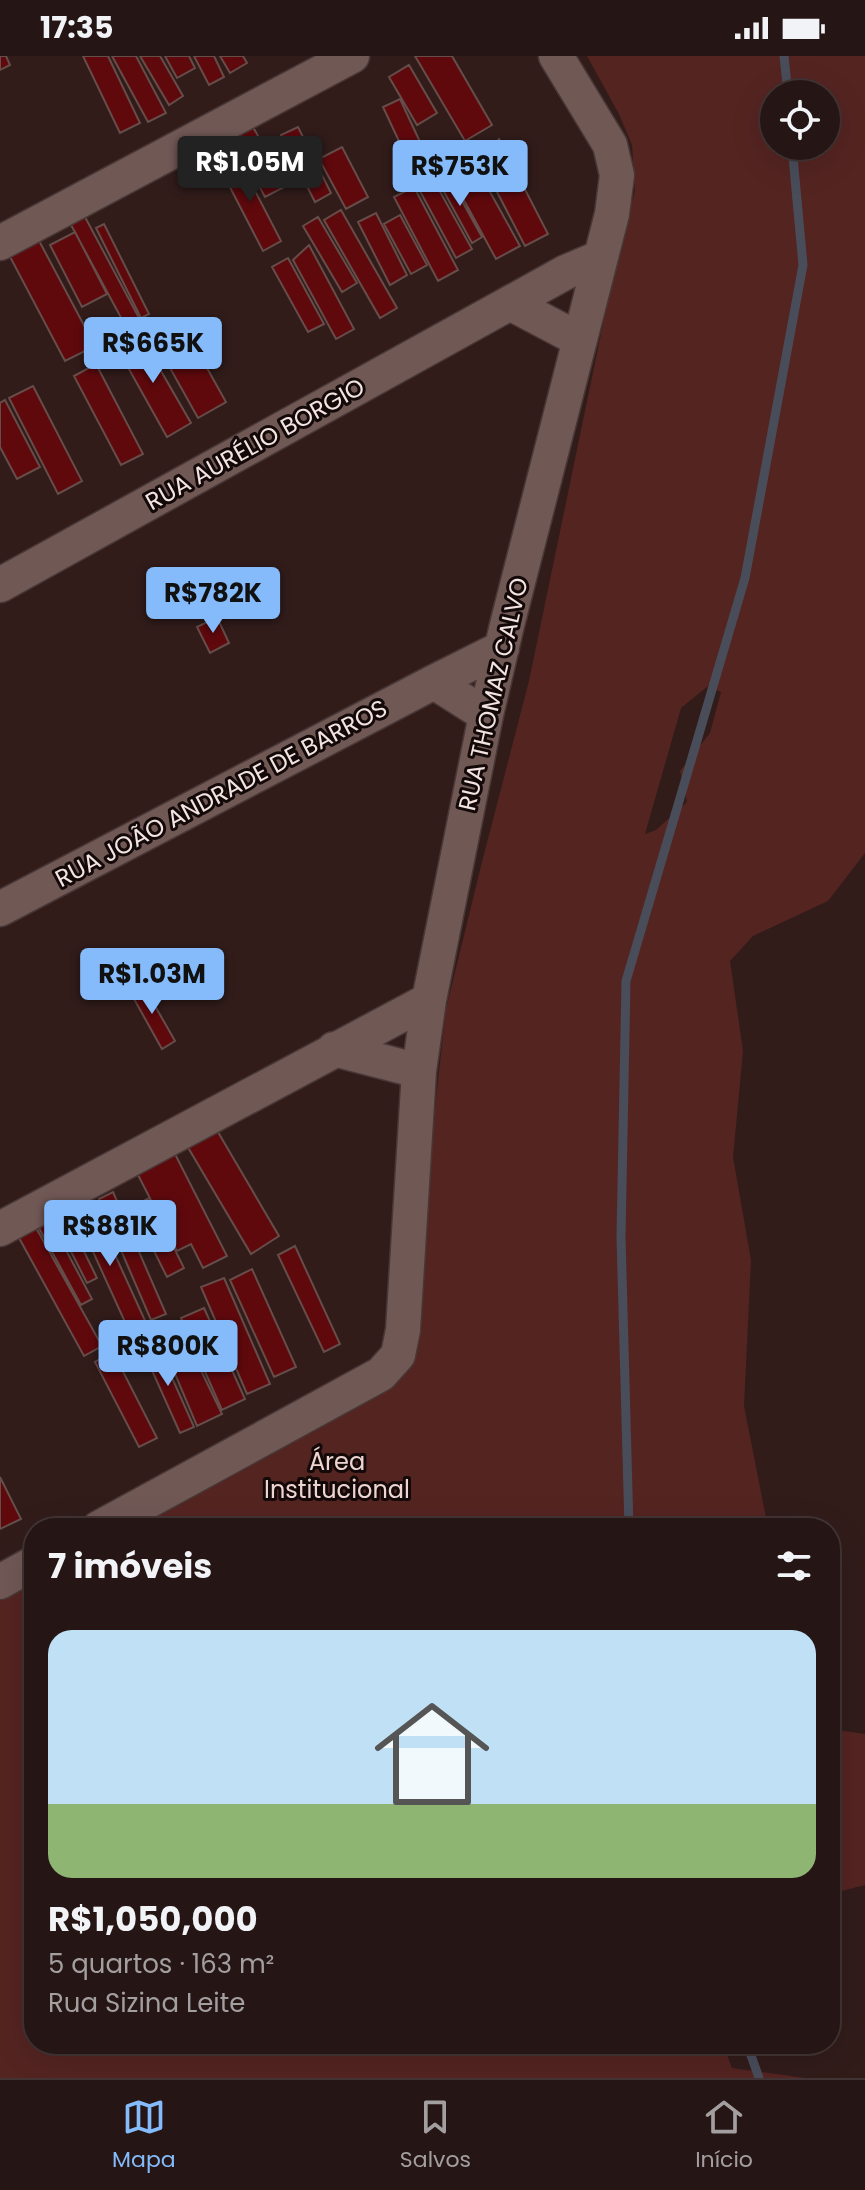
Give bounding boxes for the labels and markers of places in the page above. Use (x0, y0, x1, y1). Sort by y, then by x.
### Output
pin: R$1.05M (176, 136, 324, 204)
pin: R$753K (395, 140, 525, 208)
pin: R$665K (88, 317, 218, 385)
pin: R$782K (148, 567, 278, 635)
pin: R$1.03M (78, 948, 226, 1016)
pin: R$881K (45, 1200, 175, 1268)
pin: R$800K (103, 1320, 233, 1388)

